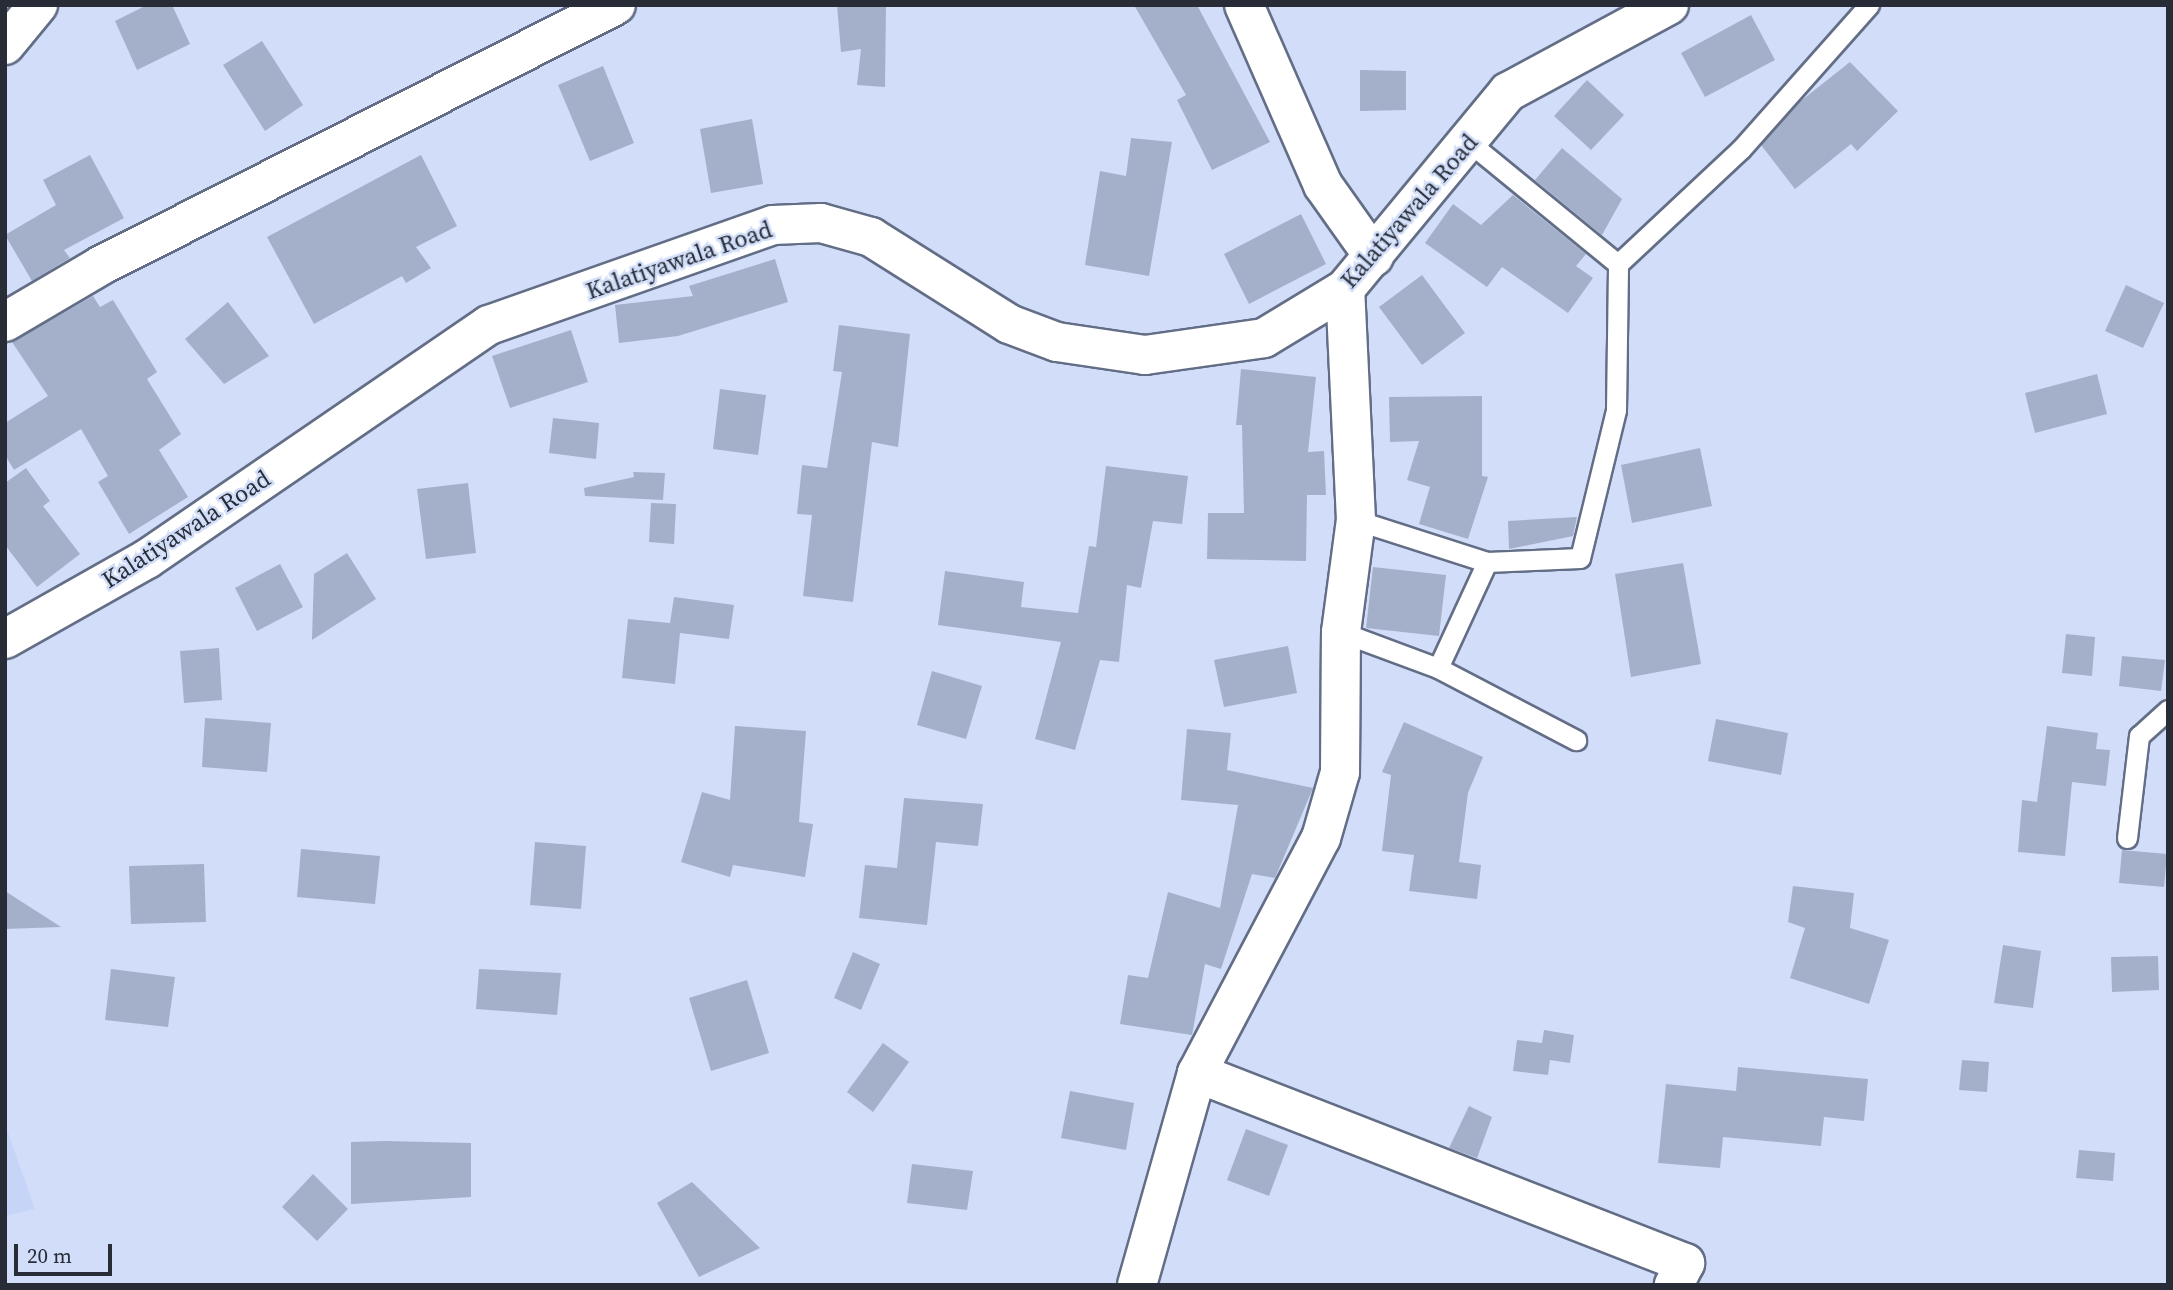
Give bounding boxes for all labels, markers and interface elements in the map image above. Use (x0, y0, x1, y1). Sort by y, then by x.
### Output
street label: Kalatiyawala Road (1334, 128, 1484, 294)
street label: Kalatiyawala Road (582, 215, 776, 305)
street label: Kalatiyawala Road (97, 464, 275, 594)
scale bar (18, 1230, 116, 1274)
text: 20 m (27, 1241, 72, 1270)

